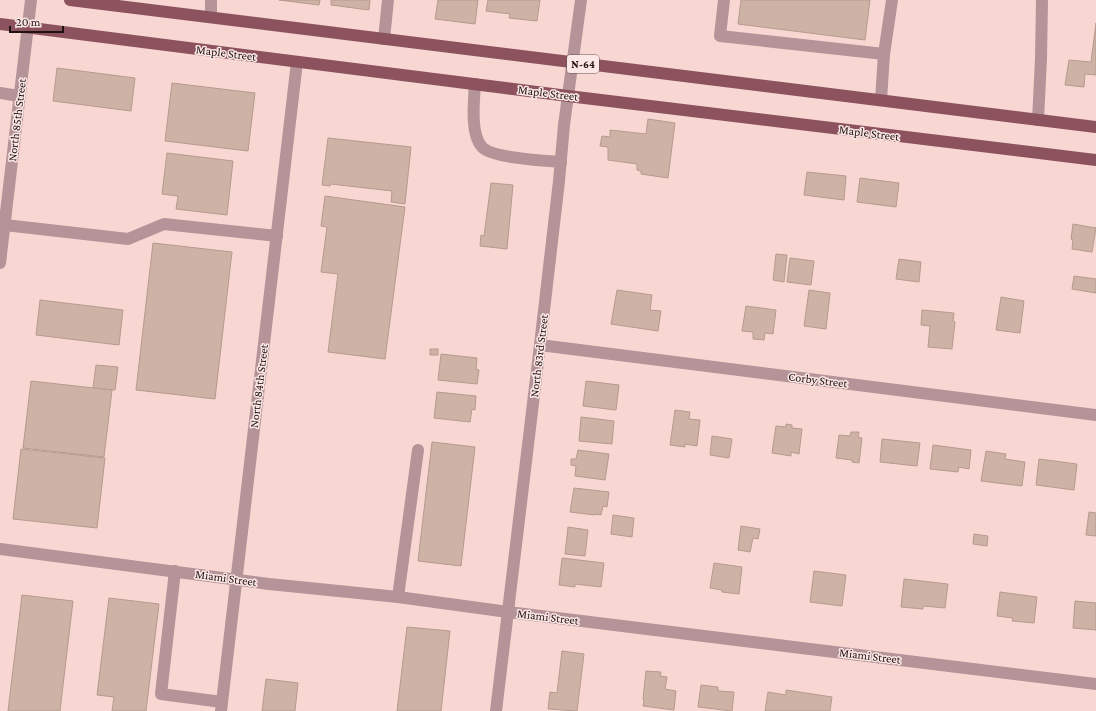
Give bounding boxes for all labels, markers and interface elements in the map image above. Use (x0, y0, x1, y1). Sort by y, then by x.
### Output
scale bar (10, 8, 63, 34)
text: 20 m (16, 15, 41, 29)
street label: Maple Street (195, 42, 258, 64)
road number: N-64 (567, 55, 599, 73)
street label: North 85th Street (5, 77, 29, 162)
street label: Maple Street (517, 82, 580, 104)
street label: Maple Street (838, 122, 901, 144)
street label: North 83rd Street (527, 313, 551, 398)
street label: North 84th Street (247, 342, 271, 429)
street label: Corby Street (788, 369, 849, 391)
street label: Miami Street (194, 567, 259, 589)
street label: Miami Street (516, 606, 581, 628)
street label: Miami Street (838, 645, 903, 667)

